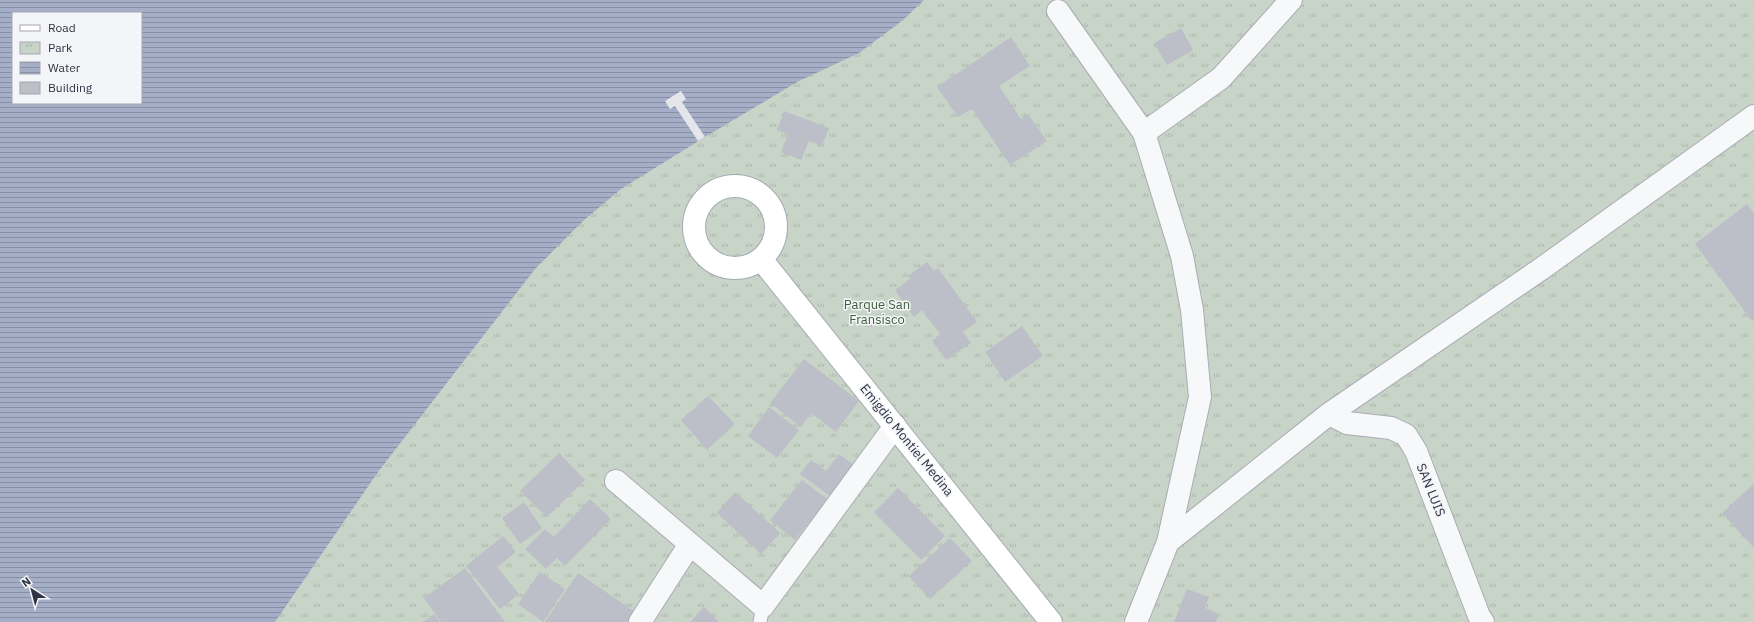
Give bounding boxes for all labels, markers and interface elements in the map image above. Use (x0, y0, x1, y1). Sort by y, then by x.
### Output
legend (12, 12, 142, 104)
text: Road (48, 20, 76, 35)
text: Park (48, 40, 73, 55)
text: Water (48, 60, 81, 75)
text: Building (48, 80, 93, 95)
park label: Parque San Fransisco (844, 296, 910, 328)
street label: Emigdio Montiel Medina (856, 380, 958, 500)
street label: SAN LUIS (1413, 461, 1449, 519)
north arrow (12, 570, 52, 610)
text: N (19, 574, 33, 590)

